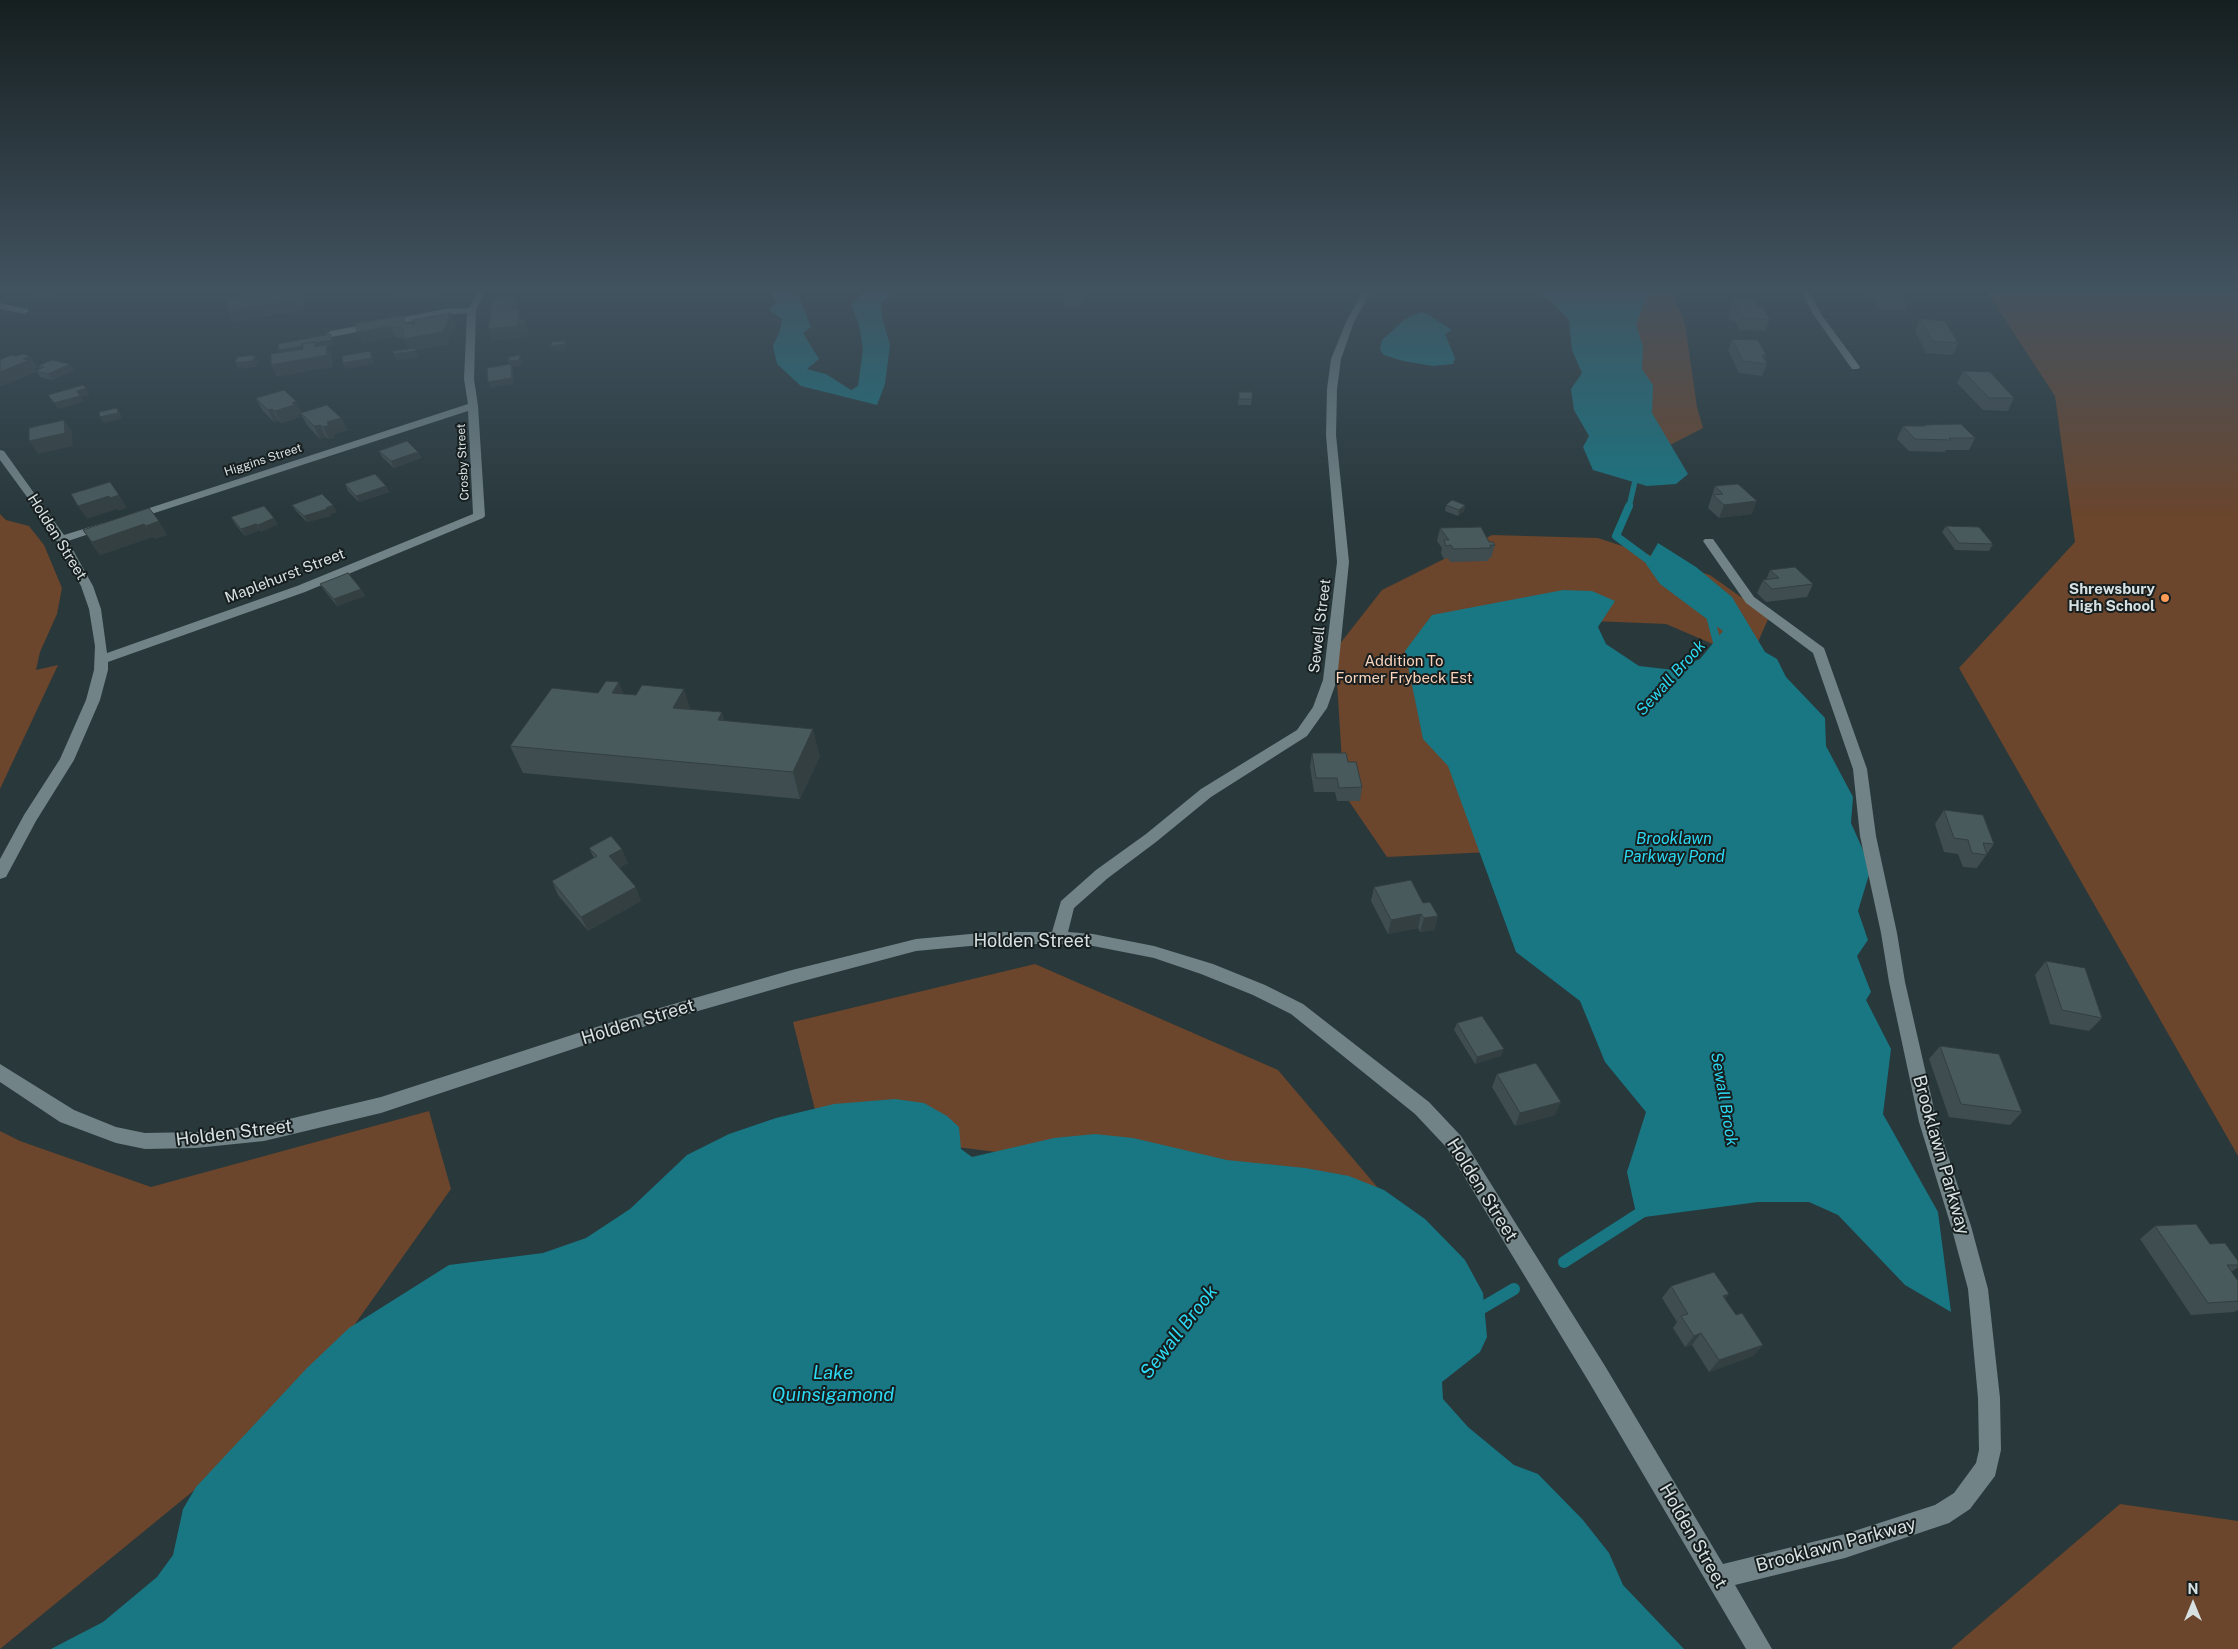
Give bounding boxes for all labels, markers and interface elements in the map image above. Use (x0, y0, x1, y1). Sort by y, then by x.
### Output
street label: Crosby Street (454, 423, 472, 501)
street label: Higgins Street (222, 441, 304, 479)
street label: Holden Street (24, 491, 90, 583)
street label: Maplehurst Street (222, 545, 348, 607)
street label: Sewell Street (1305, 578, 1335, 674)
place label: Shrewsbury High School (2068, 580, 2155, 615)
marker: Shrewsbury High School (2159, 592, 2171, 604)
water label: Sewall Brook (1632, 636, 1710, 720)
park label: Addition To Former Frybeck Est (1336, 652, 1472, 687)
water label: Brooklawn Parkway Pond (1623, 829, 1725, 867)
street label: Holden Street (973, 930, 1091, 952)
street label: Holden Street (579, 995, 697, 1049)
water label: Sewall Brook (1706, 1051, 1742, 1147)
street label: Brooklawn Parkway (1908, 1073, 1974, 1237)
street label: Holden Street (175, 1115, 293, 1151)
street label: Holden Street (1442, 1135, 1522, 1245)
water label: Sewall Brook (1135, 1281, 1223, 1383)
water label: Lake Quinsigamond (772, 1362, 894, 1406)
street label: Holden Street (1654, 1480, 1732, 1592)
street label: Brooklawn Parkway (1754, 1513, 1918, 1577)
north arrow (2168, 1579, 2218, 1629)
text: N (2188, 1581, 2198, 1597)

